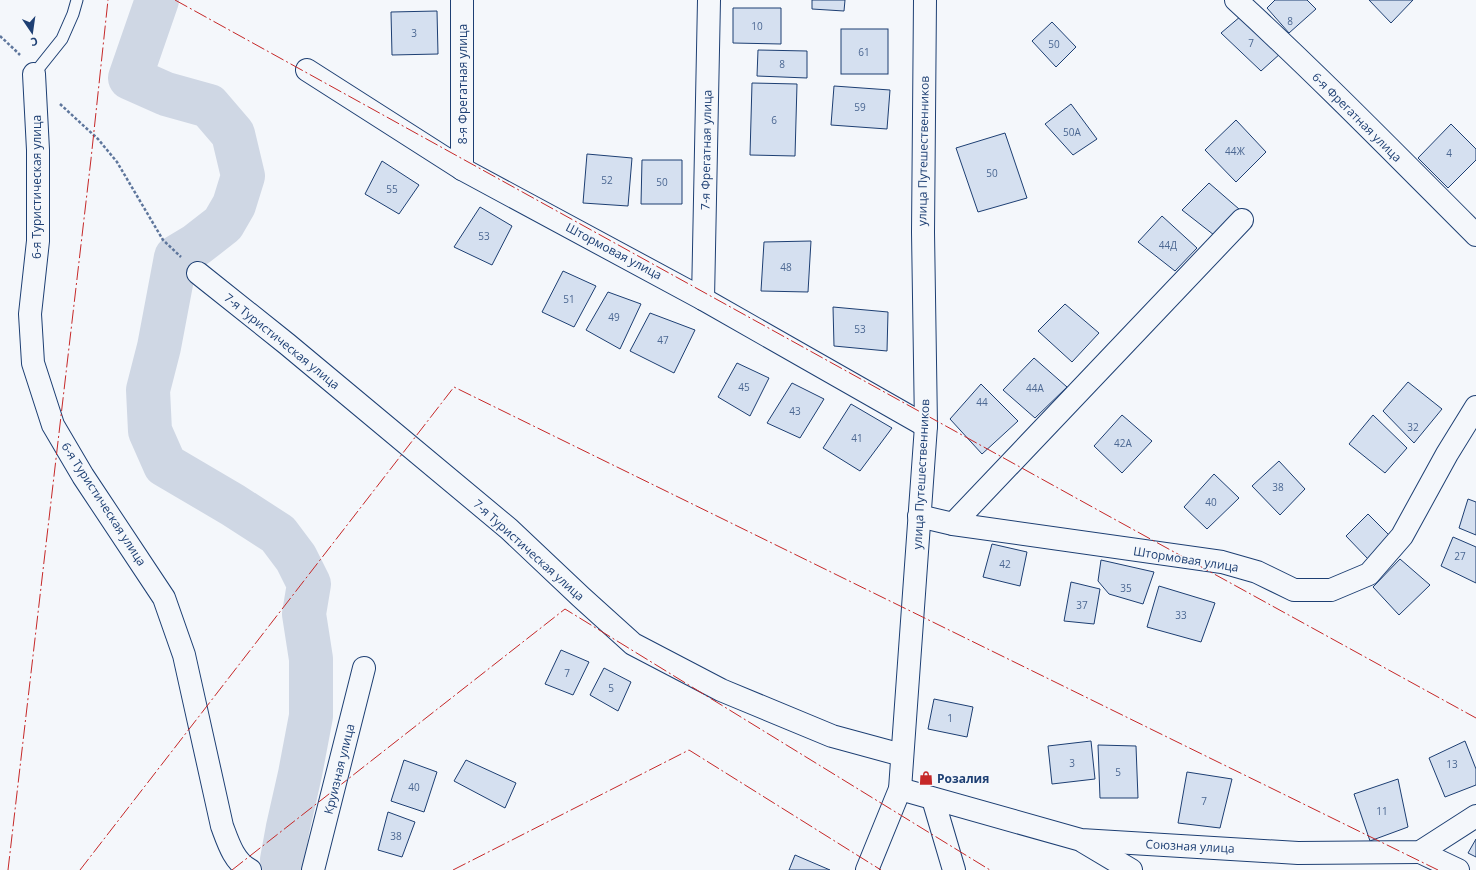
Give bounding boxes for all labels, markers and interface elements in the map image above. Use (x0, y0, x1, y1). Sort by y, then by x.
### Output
north arrow (12, 12, 52, 52)
house number: 8 (1287, 14, 1293, 28)
house number: 10 (751, 19, 763, 33)
street label: 8-я Фрегатная улица (454, 24, 471, 144)
house number: 3 (411, 26, 417, 40)
text: С (29, 34, 39, 50)
house number: 7 (1248, 36, 1254, 50)
house number: 50 (1048, 37, 1060, 51)
house number: 61 (858, 45, 870, 59)
house number: 8 (779, 57, 785, 71)
street label: 6-я Фрегатная улица (1308, 68, 1406, 166)
street label: улица Путешественников (913, 76, 933, 226)
street label: 7-я Фрегатная улица (696, 90, 716, 210)
house number: 59 (854, 100, 866, 114)
house number: 6 (771, 113, 777, 127)
street label: 6-я Туристическая улица (28, 115, 45, 259)
house number: 50А (1063, 125, 1082, 139)
house number: 44Ж (1225, 144, 1246, 158)
house number: 4 (1446, 146, 1452, 160)
house number: 50 (986, 166, 998, 180)
house number: 52 (601, 173, 613, 187)
house number: 50 (656, 175, 668, 189)
house number: 55 (386, 182, 398, 196)
street label: Штормовая улица (563, 218, 665, 284)
house number: 53 (478, 229, 490, 243)
house number: 44Д (1159, 238, 1177, 252)
house number: 48 (780, 260, 792, 274)
street label: 7-я Туристическая улица (221, 289, 343, 393)
house number: 51 (563, 292, 575, 306)
house number: 49 (608, 310, 620, 324)
house number: 53 (854, 322, 866, 336)
house number: 47 (657, 333, 669, 347)
house number: 45 (738, 380, 750, 394)
house number: 44А (1026, 381, 1045, 395)
house number: 44 (976, 395, 988, 409)
street label: улица Путешественников (909, 398, 933, 550)
house number: 43 (789, 404, 801, 418)
house number: 32 (1407, 420, 1419, 434)
house number: 41 (851, 431, 863, 445)
house number: 42А (1114, 436, 1133, 450)
street label: 6-я Туристическая улица (58, 439, 150, 569)
house number: 38 (1272, 480, 1284, 494)
street label: 7-я Туристическая улица (470, 495, 588, 605)
house number: 40 (1205, 495, 1217, 509)
street label: Штормовая улица (1132, 542, 1240, 576)
house number: 27 (1454, 549, 1466, 563)
house number: 42 (999, 557, 1011, 571)
house number: 35 (1120, 581, 1132, 595)
house number: 37 (1076, 598, 1088, 612)
house number: 33 (1175, 608, 1187, 622)
house number: 7 (564, 666, 570, 680)
house number: 5 (608, 681, 614, 695)
house number: 1 (947, 711, 953, 725)
street label: Круизная улица (320, 722, 358, 816)
house number: 3 (1069, 756, 1075, 770)
house number: 13 (1446, 757, 1458, 771)
house number: 5 (1115, 765, 1121, 779)
shop icon: Розалия (918, 770, 934, 786)
place label: Розалия (937, 770, 989, 787)
house number: 40 (408, 780, 420, 794)
house number: 7 (1201, 794, 1207, 808)
house number: 11 (1376, 804, 1388, 818)
house number: 38 (390, 829, 402, 843)
street label: Союзная улица (1145, 835, 1235, 857)

